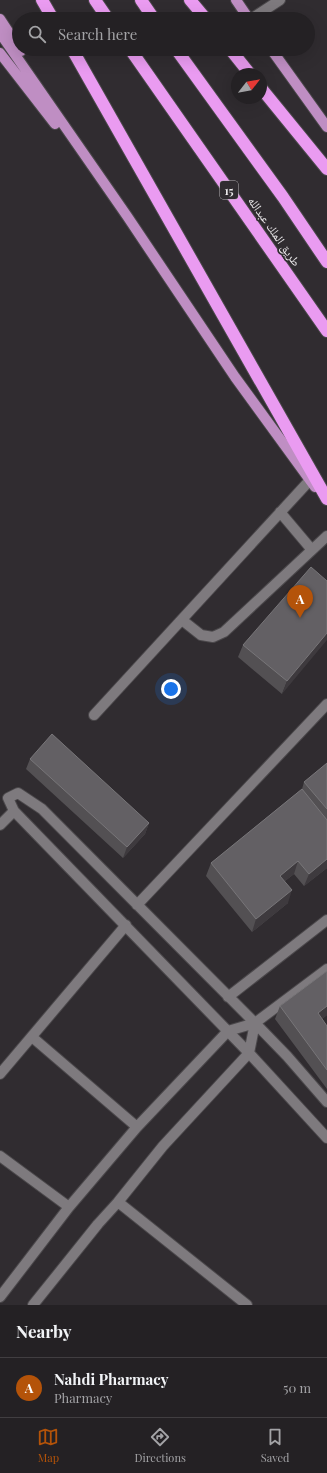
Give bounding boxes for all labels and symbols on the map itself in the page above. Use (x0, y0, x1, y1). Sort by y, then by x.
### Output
north arrow (231, 68, 267, 104)
road number: 15 (220, 181, 238, 199)
street label: طريق الملك عبدالله (245, 193, 305, 269)
pin: A (287, 585, 313, 618)
your location (161, 679, 181, 699)

